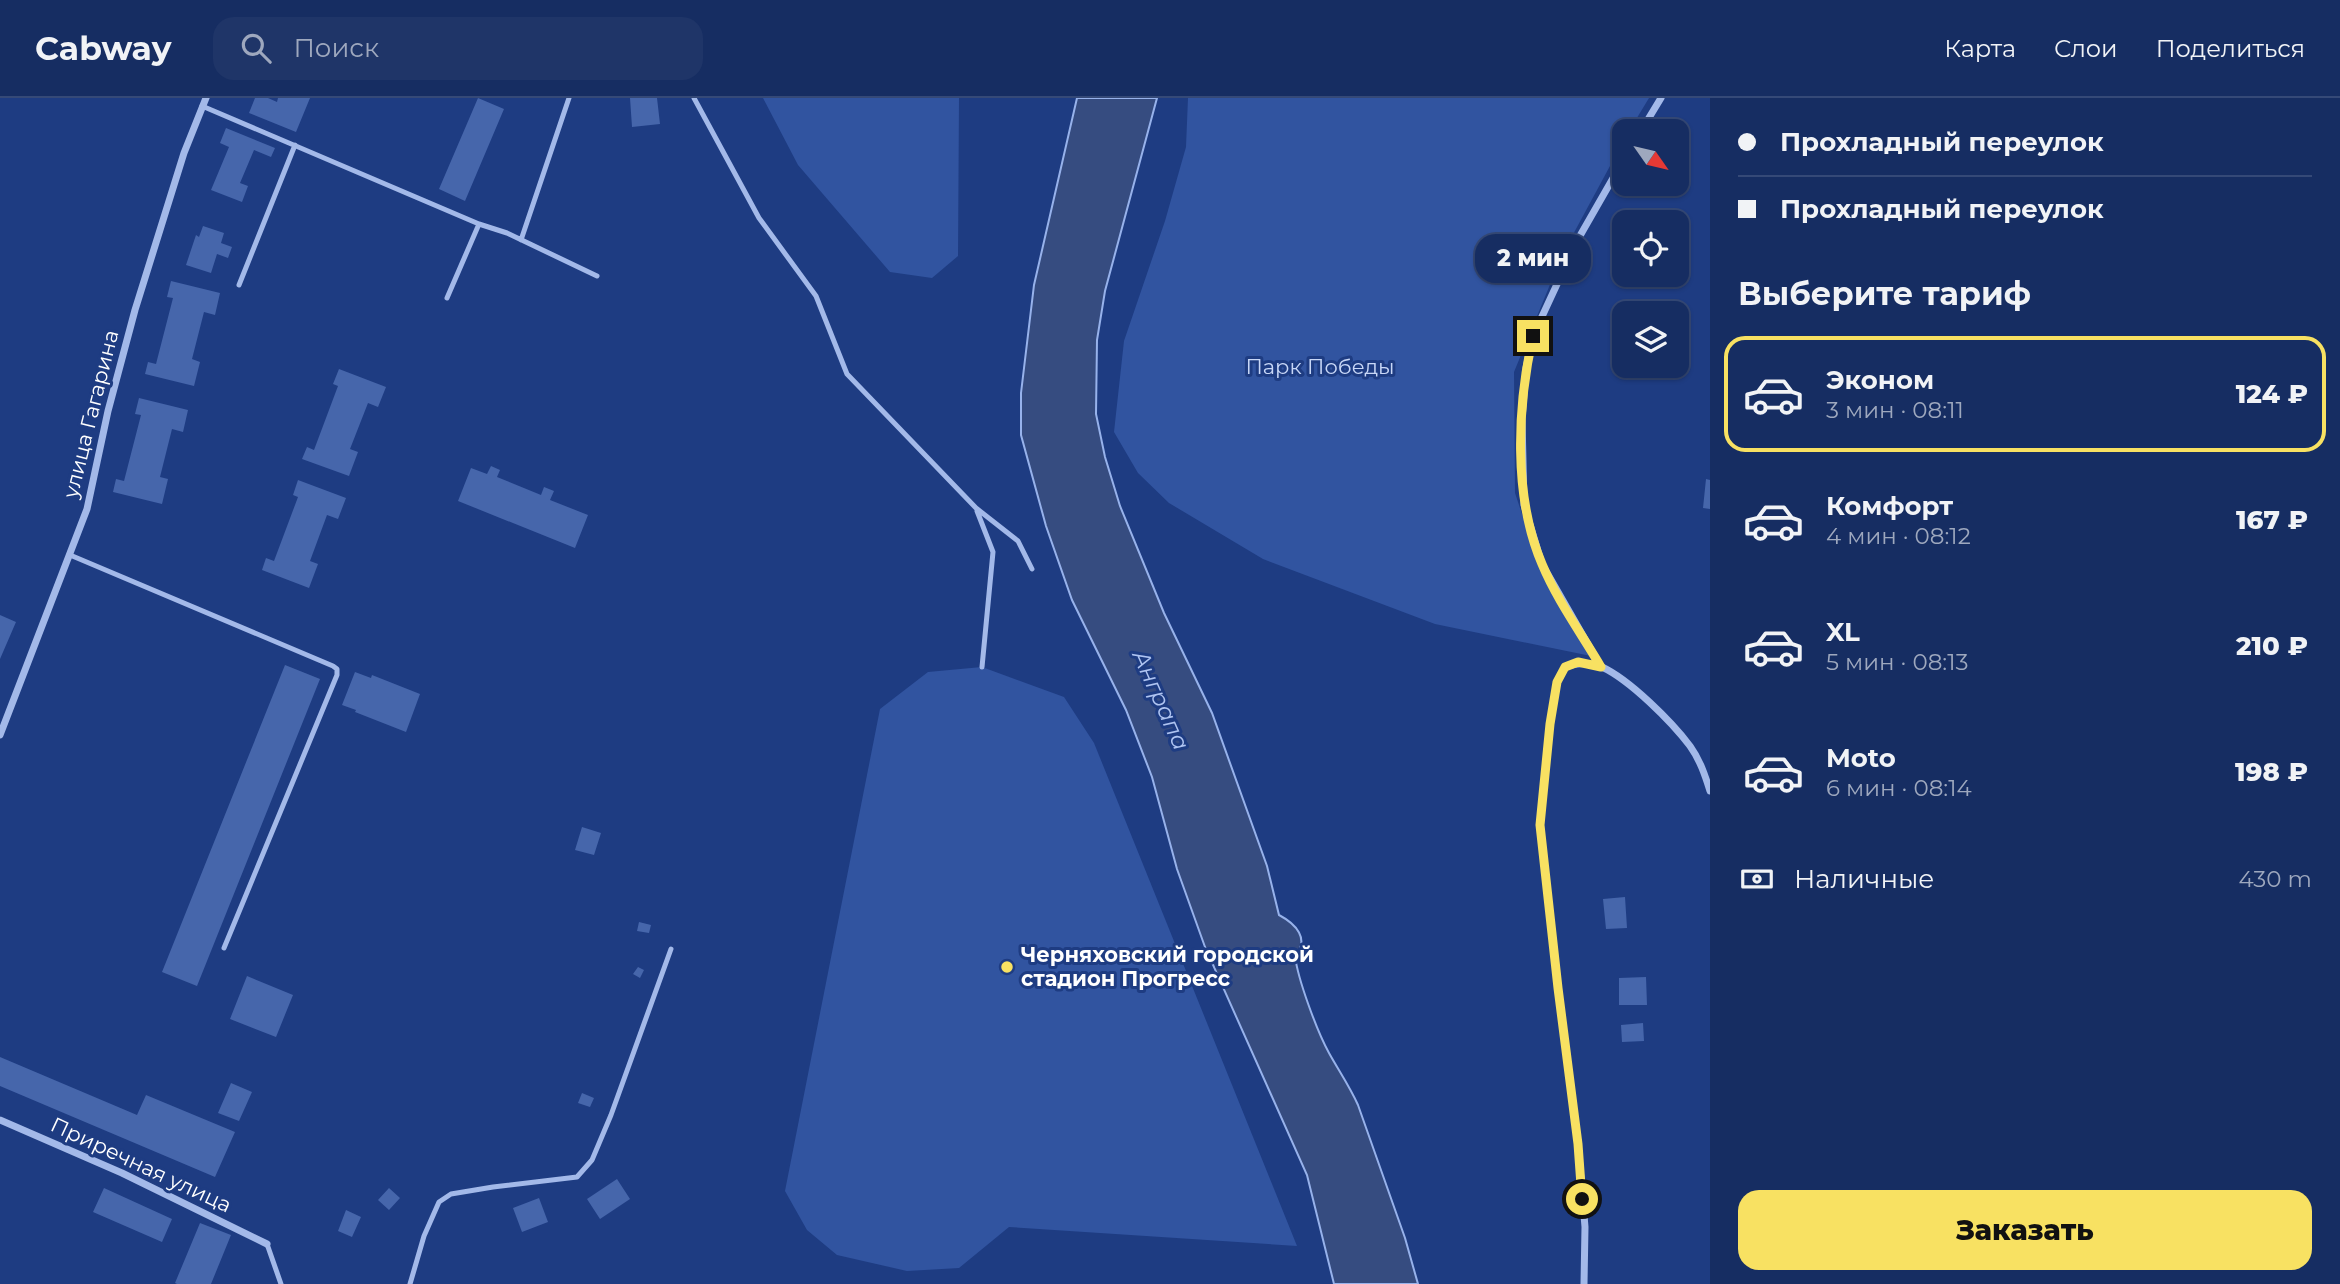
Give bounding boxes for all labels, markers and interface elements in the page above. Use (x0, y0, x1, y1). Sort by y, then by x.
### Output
search box (213, 17, 703, 80)
text: Cabway (35, 28, 171, 68)
icon: search (237, 29, 275, 67)
text: Поиск (293, 32, 379, 64)
text: Карта (1944, 34, 2016, 63)
text: Слои (2054, 34, 2118, 63)
text: Поделиться (2156, 34, 2305, 63)
north arrow (1612, 119, 1689, 196)
map controls (1612, 119, 1689, 378)
text: Прохладный переулок (1780, 126, 2104, 158)
text: Прохладный переулок (1780, 193, 2104, 225)
button: locate (1612, 210, 1689, 287)
callout: 2 мин (1475, 234, 1591, 284)
text: 2 мин (1497, 244, 1569, 272)
text: Выберите тариф (1738, 274, 2031, 313)
button: layers (1612, 301, 1689, 378)
route end (1517, 320, 1549, 352)
street label: улица Гагарина (57, 327, 123, 501)
park label: Парк Победы (1245, 354, 1395, 379)
icon: car (1742, 363, 1805, 426)
text: Эконом (1826, 364, 1934, 396)
text: 124 ₽ (2236, 378, 2308, 410)
text: 3 мин · 08:11 (1826, 396, 1964, 424)
icon: car (1742, 489, 1805, 552)
text: Комфорт (1826, 490, 1953, 522)
text: 167 ₽ (2236, 504, 2308, 536)
text: 4 мин · 08:12 (1826, 522, 1971, 550)
icon: car (1742, 615, 1805, 678)
text: XL (1826, 616, 1860, 648)
text: 210 ₽ (2236, 630, 2308, 662)
water label: Анграпа (1126, 645, 1195, 754)
text: 5 мин · 08:13 (1826, 648, 1968, 676)
icon: car (1742, 741, 1805, 804)
text: Moto (1826, 742, 1896, 774)
text: 198 ₽ (2235, 756, 2308, 788)
text: 6 мин · 08:14 (1826, 774, 1972, 802)
icon: cash (1738, 860, 1776, 898)
text: Наличные (1794, 863, 1934, 895)
text: 430 m (2239, 865, 2312, 893)
place label: Черняховский городской стадион Прогресс (1021, 942, 1314, 991)
marker: Черняховский городской стадион Прогресс (999, 959, 1015, 975)
street label: Приречная улица (47, 1112, 235, 1217)
route start (1566, 1183, 1598, 1215)
button: Заказать (1738, 1190, 2312, 1270)

